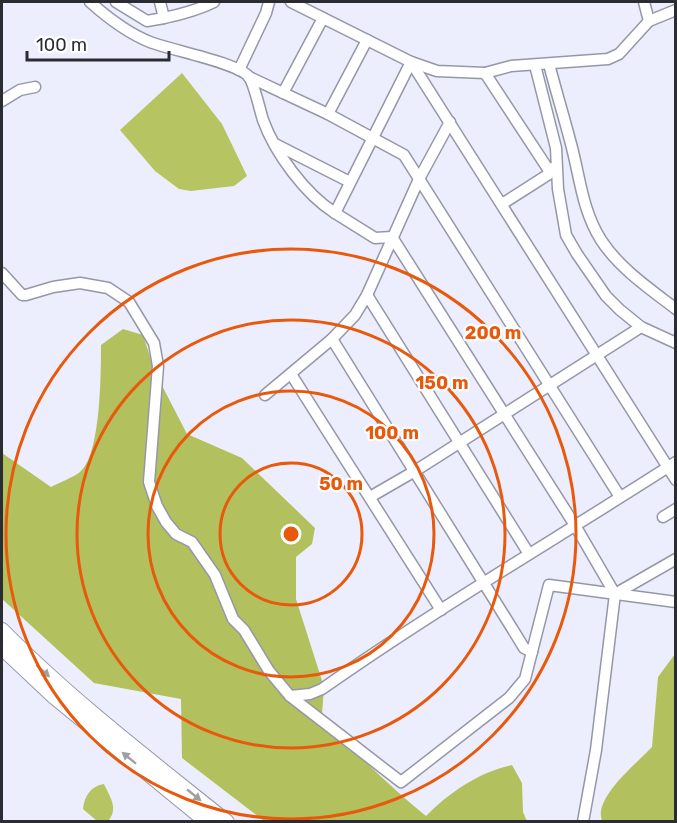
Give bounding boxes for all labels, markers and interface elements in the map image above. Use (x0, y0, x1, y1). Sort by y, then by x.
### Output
scale bar (27, 24, 170, 62)
text: 100 m (36, 34, 87, 56)
text: 200 m (465, 322, 521, 344)
text: 150 m (415, 372, 469, 394)
text: 100 m (365, 422, 419, 444)
text: 50 m (319, 473, 363, 495)
centre of rings (281, 524, 301, 544)
one-way arrow (35, 664, 50, 677)
one-way arrow (121, 752, 137, 765)
one-way arrow (186, 788, 202, 801)

